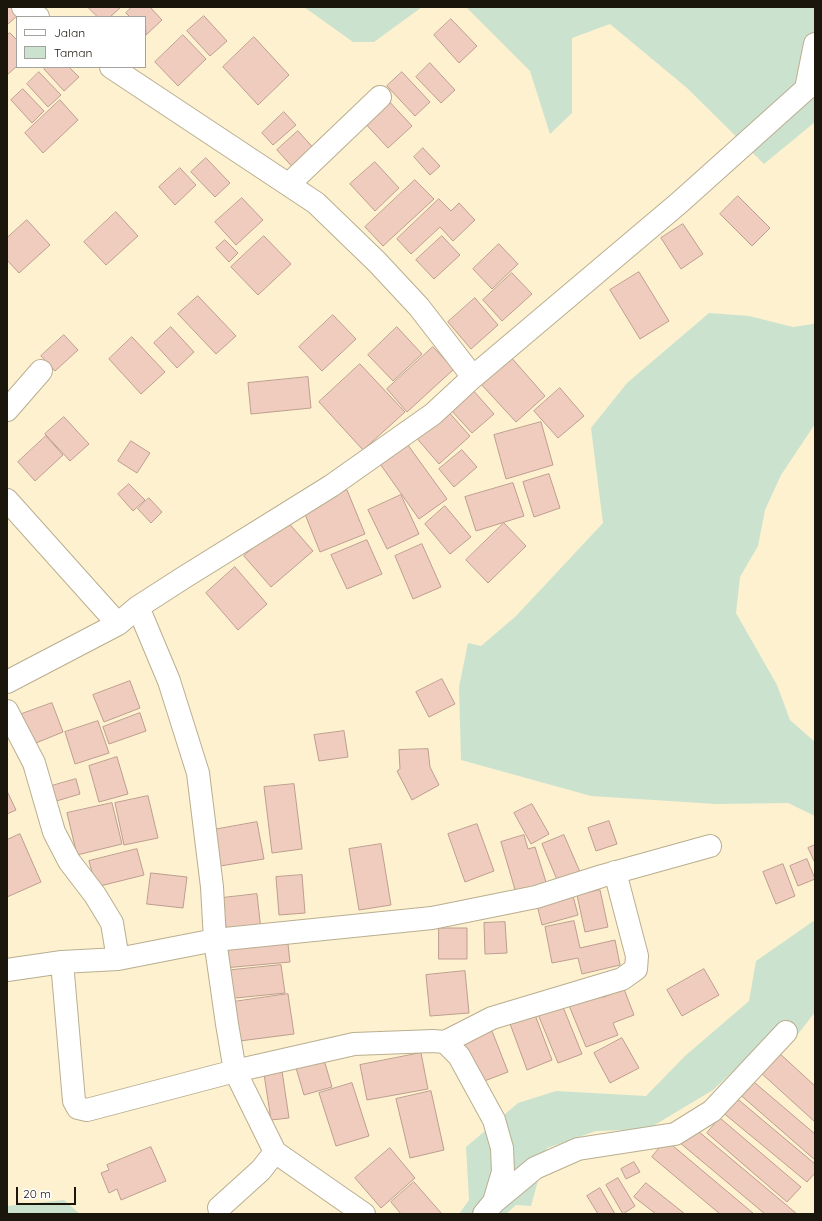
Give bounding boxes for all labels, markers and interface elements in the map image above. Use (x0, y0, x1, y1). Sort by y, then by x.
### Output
legend (16, 16, 146, 68)
text: Jalan (54, 25, 85, 40)
text: Taman (54, 45, 92, 60)
scale bar (18, 1179, 78, 1205)
text: 20 m (23, 1186, 51, 1201)

